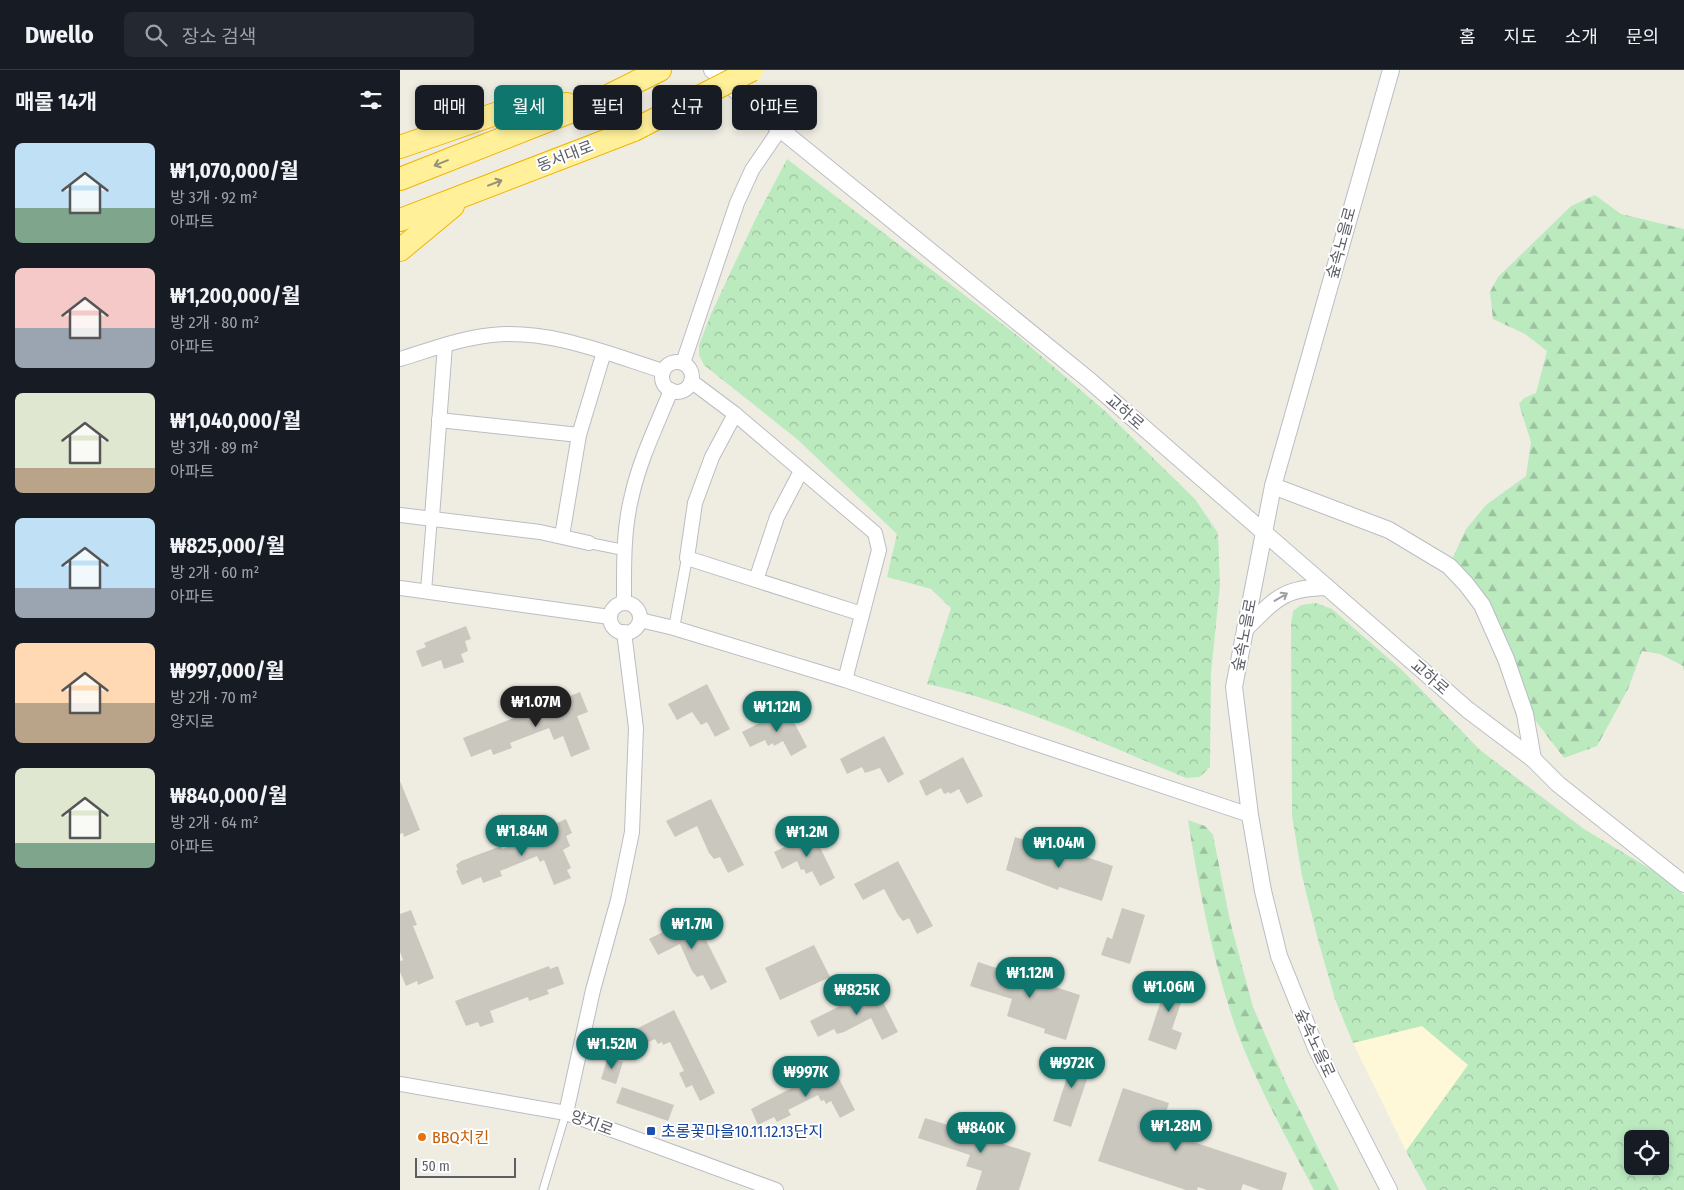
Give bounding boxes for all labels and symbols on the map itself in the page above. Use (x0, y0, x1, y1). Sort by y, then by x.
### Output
street label: 동서대로 (534, 136, 596, 175)
one-way arrow (434, 158, 449, 168)
one-way arrow (486, 178, 502, 187)
street label: 숲속노을로 (1322, 205, 1360, 281)
street label: 교하로 (1102, 390, 1148, 434)
one-way arrow (1273, 591, 1287, 601)
street label: 숲속노을로 (1228, 597, 1260, 673)
street label: 교하로 (1407, 655, 1453, 699)
pin: ₩1.07M (495, 686, 577, 728)
pin: ₩1.12M (736, 690, 818, 733)
pin: ₩1.84M (481, 814, 563, 857)
pin: ₩1.2M (772, 816, 842, 858)
pin: ₩1.04M (1018, 826, 1100, 869)
pin: ₩1.7M (657, 908, 727, 950)
pin: ₩1.12M (989, 956, 1071, 999)
pin: ₩1.06M (1128, 970, 1210, 1013)
pin: ₩825K (822, 974, 892, 1016)
street label: 숲속노을로 (1291, 1006, 1339, 1081)
pin: ₩1.52M (571, 1028, 653, 1070)
pin: ₩972K (1037, 1046, 1107, 1089)
pin: ₩997K (771, 1056, 841, 1098)
street label: 양지로 (568, 1107, 616, 1140)
pin: ₩1.28M (1135, 1110, 1217, 1152)
pin: ₩840K (946, 1112, 1016, 1154)
place label: 초롱꽃마을10.11.12.13단지 (661, 1122, 823, 1141)
marker: 초롱꽃마을10.11.12.13단지 (645, 1125, 657, 1137)
place label: BBQ치킨 (432, 1128, 489, 1147)
marker: BBQ치킨 (416, 1131, 428, 1143)
scale bar (415, 1155, 516, 1178)

